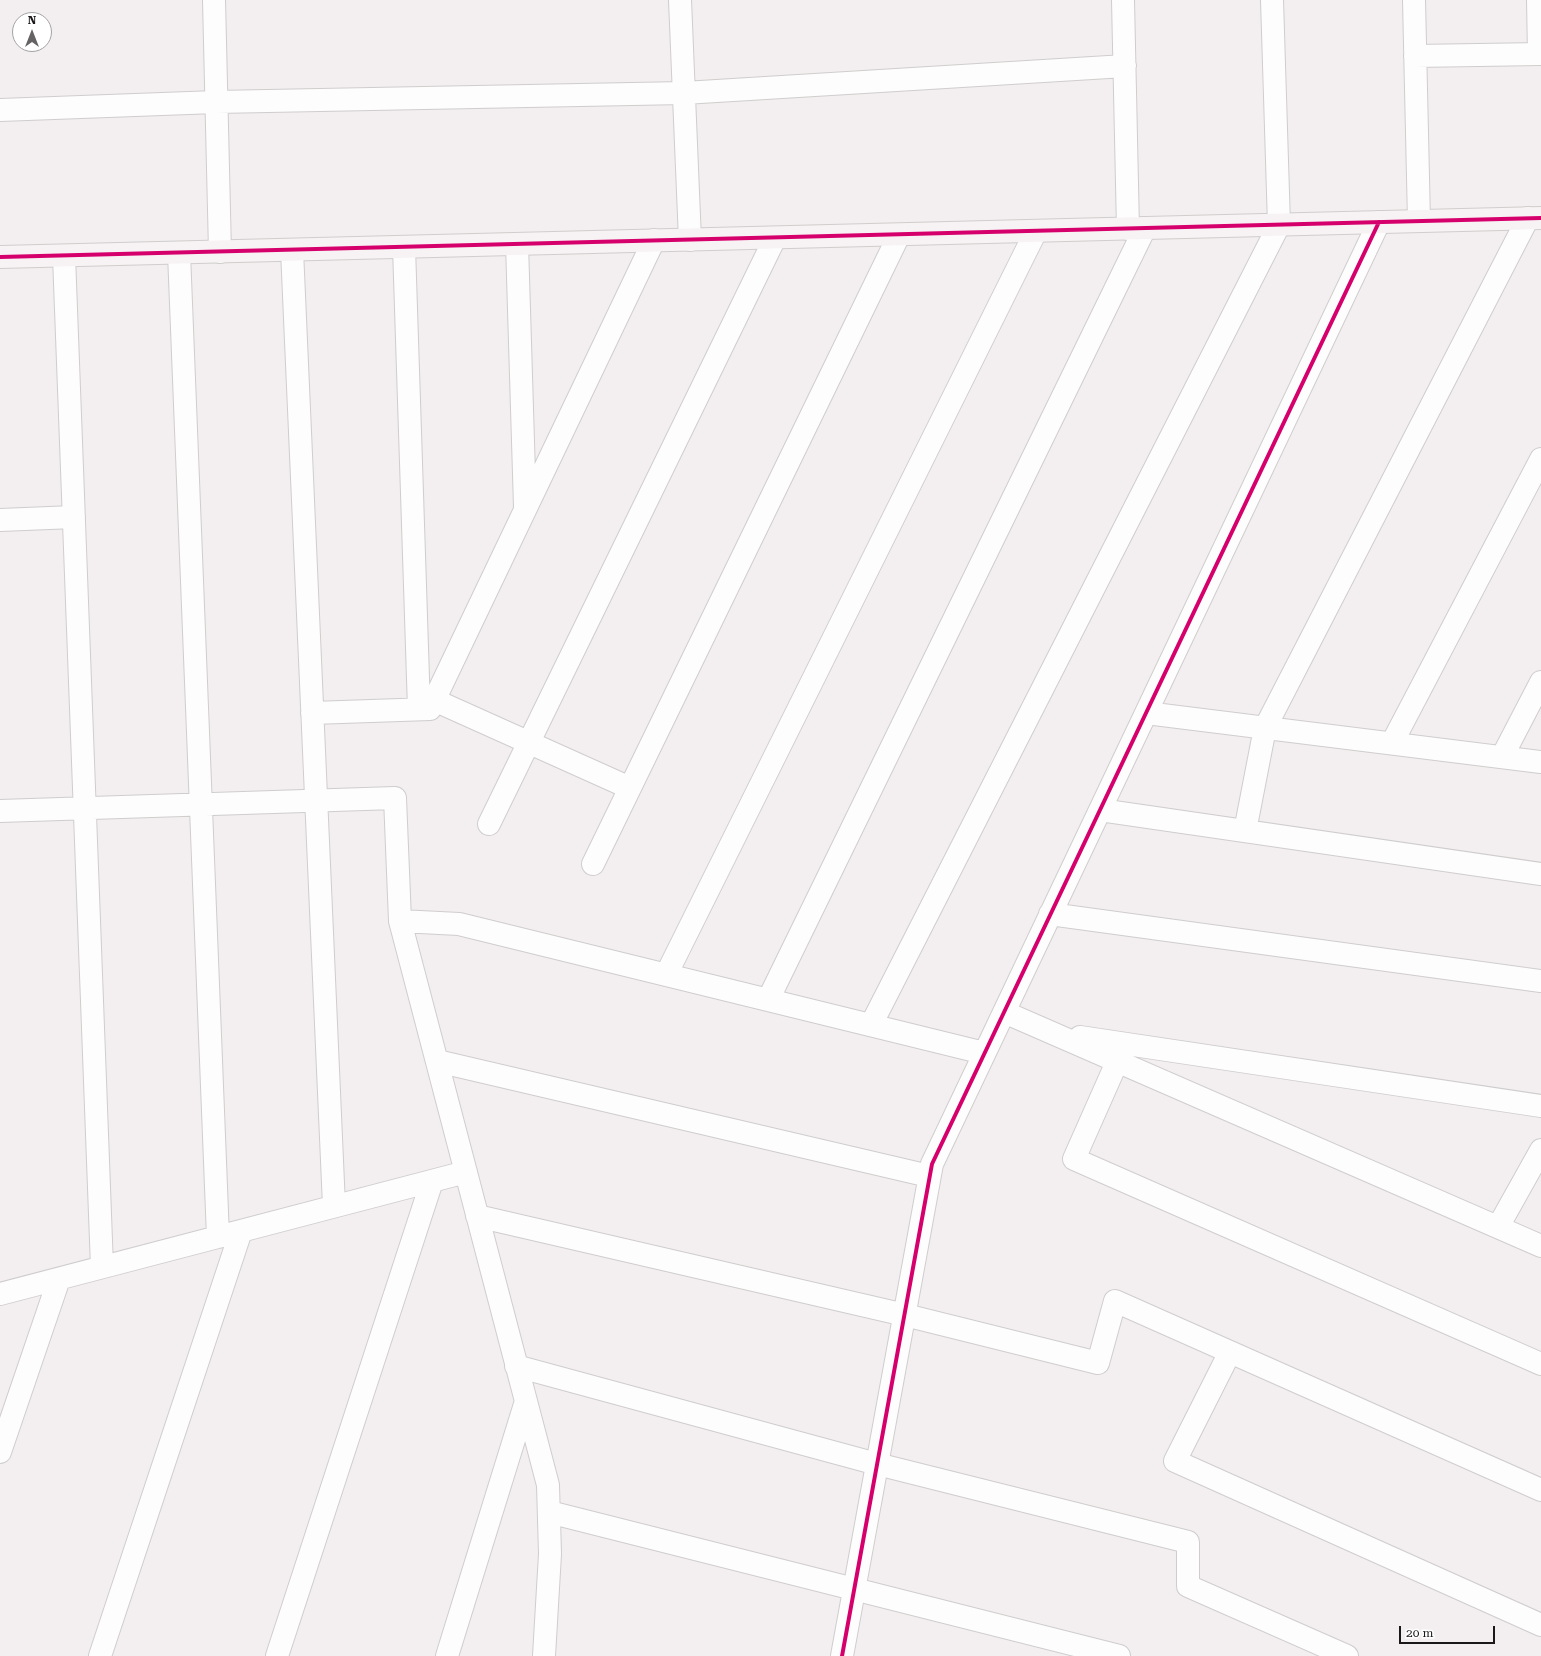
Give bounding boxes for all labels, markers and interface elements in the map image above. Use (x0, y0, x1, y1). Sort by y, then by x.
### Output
north arrow (12, 12, 52, 52)
text: N (28, 14, 36, 27)
scale bar (1401, 1618, 1497, 1644)
text: 20 m (1406, 1626, 1433, 1640)

